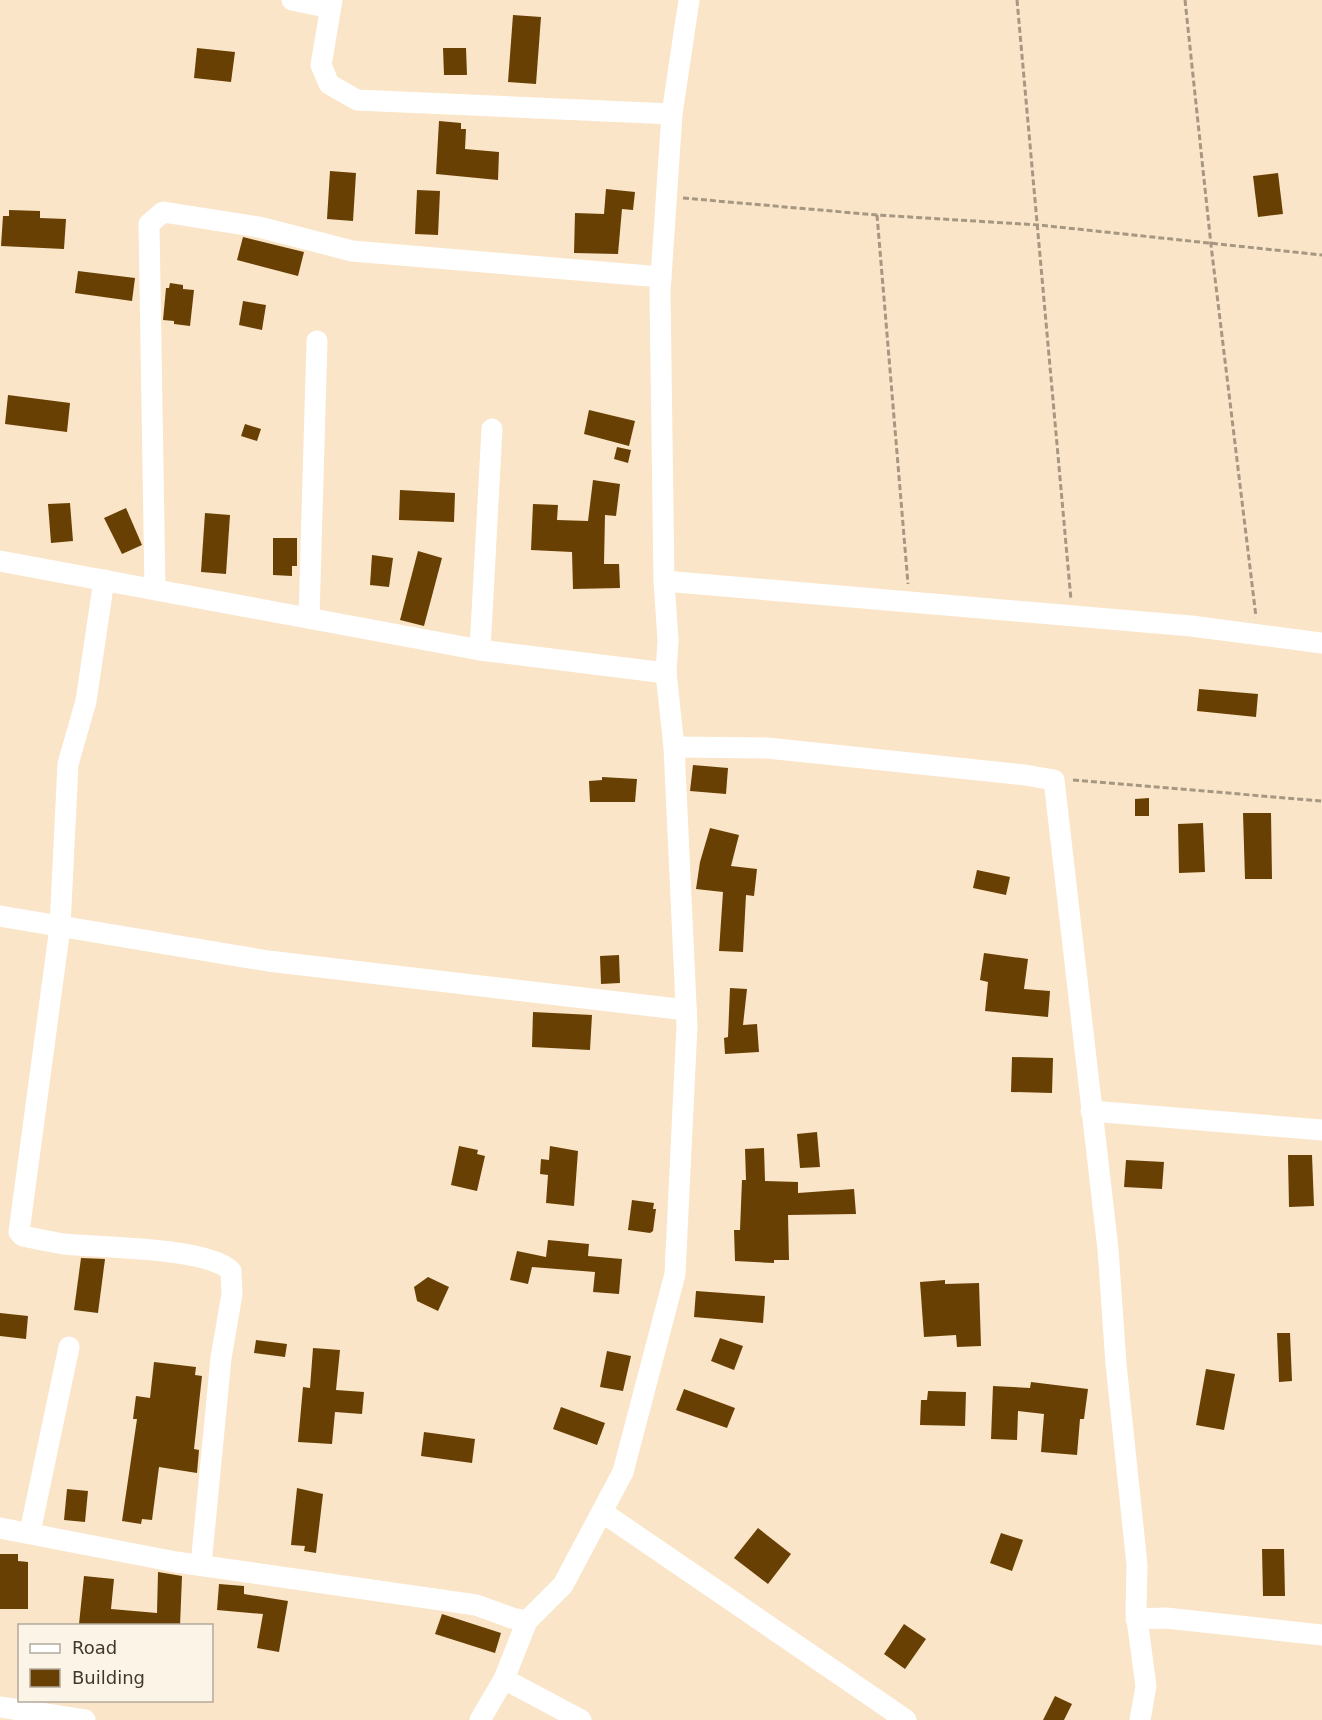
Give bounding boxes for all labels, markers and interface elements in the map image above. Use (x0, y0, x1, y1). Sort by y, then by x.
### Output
legend (18, 1624, 213, 1702)
text: Road (72, 1637, 117, 1658)
text: Building (72, 1667, 145, 1688)

